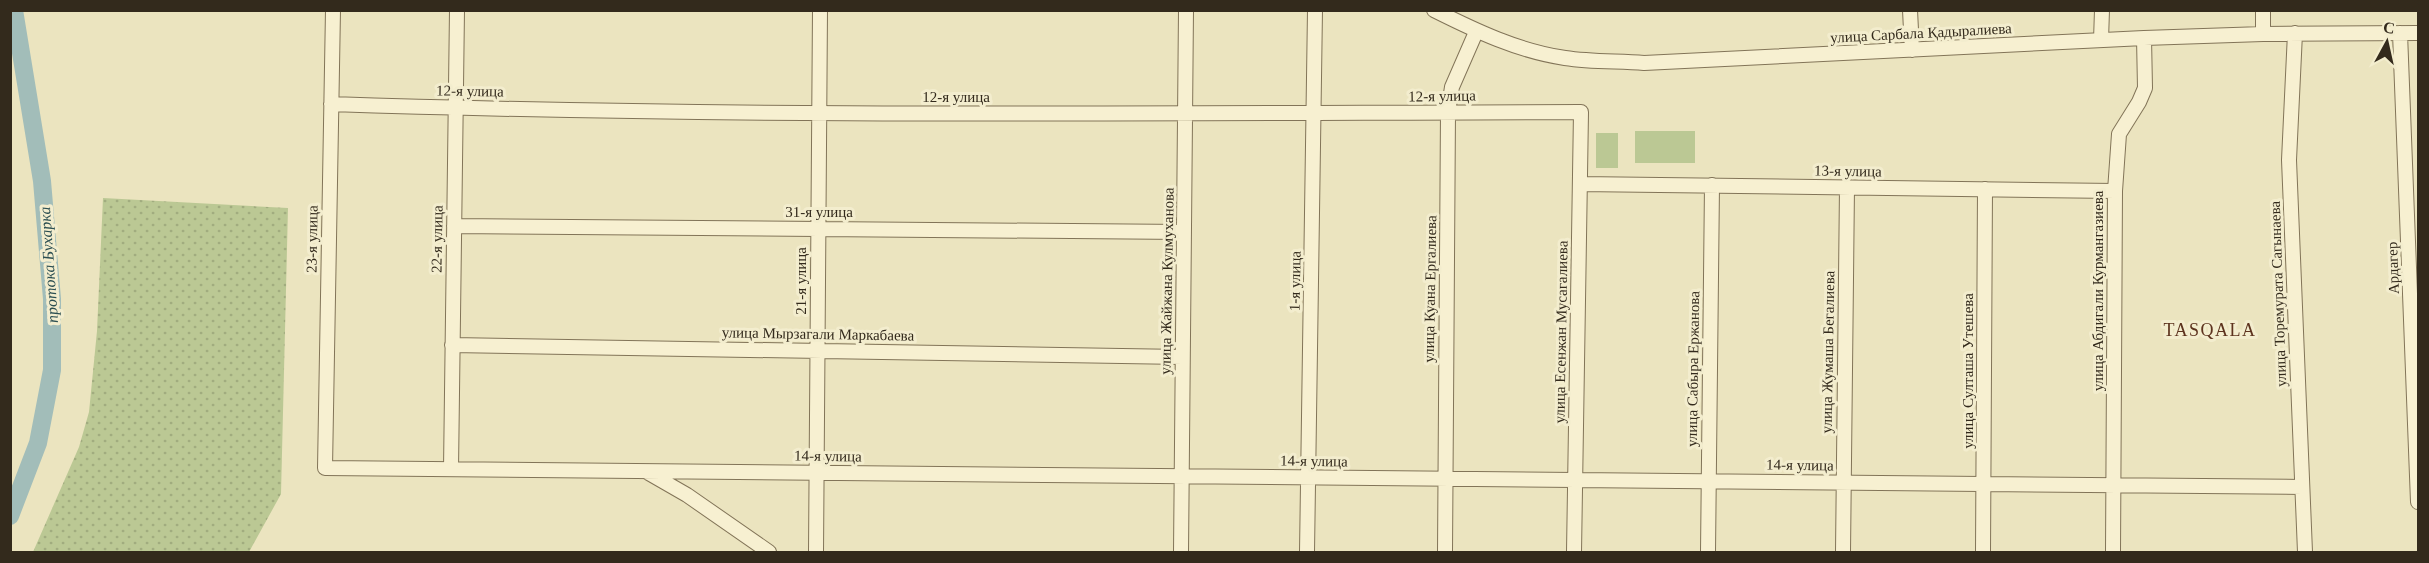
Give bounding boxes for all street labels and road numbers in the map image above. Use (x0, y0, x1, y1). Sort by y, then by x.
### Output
street label: улица Сарбала Қадыралиева (1830, 20, 2012, 46)
street label: 12-я улица (436, 82, 504, 100)
street label: 12-я улица (1408, 87, 1476, 105)
street label: 12-я улица (922, 89, 990, 105)
street label: 13-я улица (1814, 162, 1882, 180)
street label: улица Жайжана Кулмуханова (1157, 187, 1177, 375)
street label: улица Абдигали Курмангазиева (2090, 190, 2106, 391)
street label: улица Торемурата Сагынаева (2267, 200, 2289, 387)
street label: 31-я улица (785, 204, 853, 220)
street label: 23-я улица (303, 205, 321, 273)
street label: 22-я улица (428, 205, 446, 273)
street label: улица Куана Ергалиева (1421, 215, 1439, 363)
street label: улица Есенжан Мусагалиева (1551, 240, 1571, 424)
street label: Ардагер (2384, 241, 2402, 295)
street label: 21-я улица (793, 247, 809, 315)
street label: 1-я улица (1286, 250, 1304, 311)
street label: улица Жумаша Бегалиева (1819, 270, 1837, 433)
street label: улица Сабыра Ержанова (1684, 291, 1702, 447)
street label: улица Султаша Утешева (1960, 293, 1976, 449)
street label: улица Мырзагали Маркабаева (722, 324, 915, 344)
street label: 14-я улица (794, 447, 862, 465)
street label: 14-я улица (1280, 452, 1348, 470)
street label: 14-я улица (1766, 456, 1834, 474)

